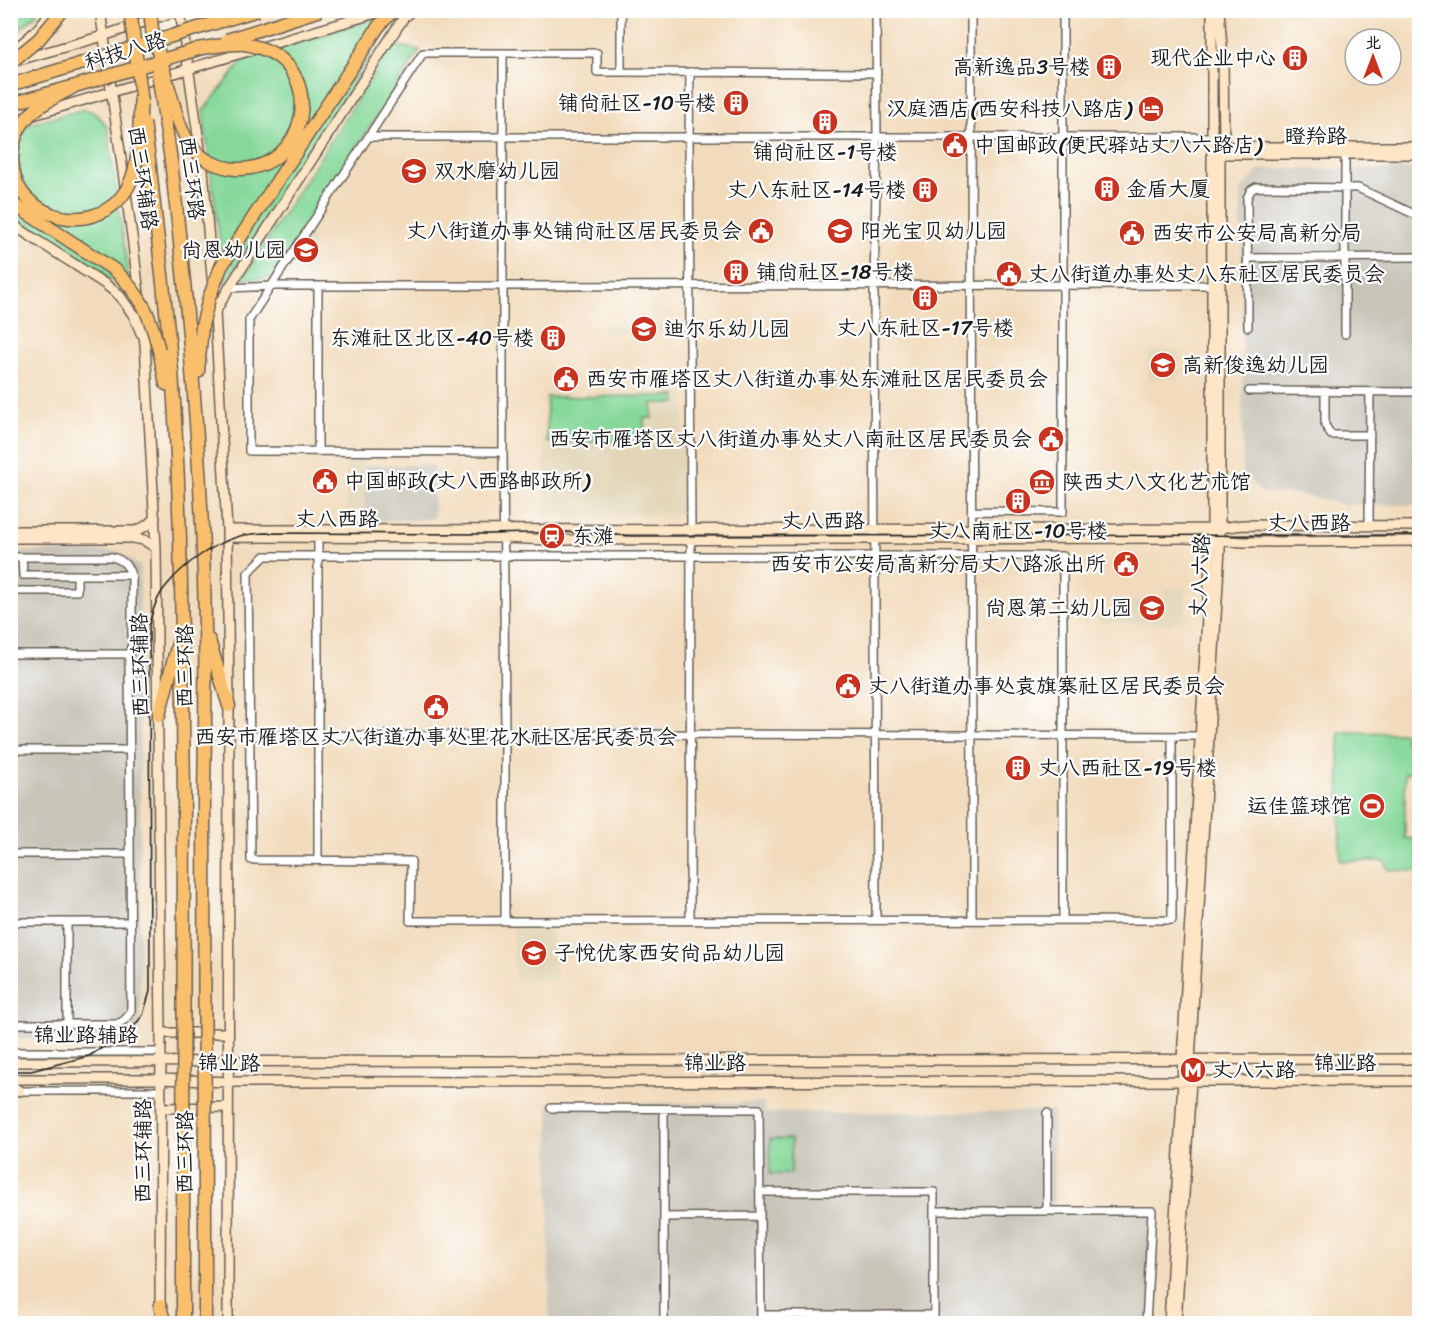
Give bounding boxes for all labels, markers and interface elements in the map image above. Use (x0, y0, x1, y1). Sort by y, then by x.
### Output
street label: 科技八路 (79, 21, 171, 81)
north arrow (1343, 27, 1403, 87)
text: 北 (1365, 28, 1381, 57)
place label: 现代企业中心 (1150, 39, 1276, 77)
building icon: 现代企业中心 (1280, 43, 1310, 73)
place label: 高新逸品3号楼 (952, 48, 1090, 86)
building icon: 高新逸品3号楼 (1094, 52, 1124, 82)
place label: 铺尚社区-10号楼 (558, 84, 716, 122)
building icon: 铺尚社区-10号楼 (721, 88, 751, 118)
place label: 汉庭酒店(西安科技八路店) (886, 90, 1134, 128)
hotel icon: 汉庭酒店(西安科技八路店) (1136, 94, 1166, 124)
building icon: 铺尚社区-1号楼 (810, 107, 840, 137)
street label: 瞪羚路 (1285, 117, 1348, 155)
street label: 西三环辅路 (117, 123, 169, 233)
place label: 中国邮政(便民驿站丈八六路店) (974, 126, 1263, 164)
public building icon: 中国邮政(便民驿站丈八六路店) (940, 130, 970, 160)
place label: 铺尚社区-1号楼 (753, 133, 897, 171)
street label: 西三环路 (168, 134, 216, 222)
place label: 双水磨幼儿园 (434, 152, 560, 190)
school or university icon: 双水磨幼儿园 (399, 156, 429, 186)
place label: 金盾大厦 (1126, 170, 1210, 208)
place label: 丈八东社区-14号楼 (727, 171, 906, 209)
building icon: 金盾大厦 (1092, 174, 1122, 204)
building icon: 丈八东社区-14号楼 (910, 175, 940, 205)
place label: 丈八街道办事处铺尚社区居民委员会 (406, 212, 742, 250)
place label: 阳光宝贝幼儿园 (860, 212, 1007, 250)
place label: 西安市公安局高新分局 (1152, 214, 1362, 252)
public building icon: 丈八街道办事处铺尚社区居民委员会 (746, 216, 776, 246)
school or university icon: 阳光宝贝幼儿园 (825, 216, 855, 246)
public building icon: 西安市公安局高新分局 (1117, 218, 1147, 248)
place label: 尚恩幼儿园 (181, 231, 286, 269)
school or university icon: 尚恩幼儿园 (291, 235, 321, 265)
place label: 铺尚社区-18号楼 (756, 253, 913, 291)
place label: 丈八街道办事处丈八东社区居民委员会 (1028, 255, 1385, 293)
building icon: 铺尚社区-18号楼 (721, 257, 751, 287)
public building icon: 丈八街道办事处丈八东社区居民委员会 (994, 259, 1024, 289)
building icon: 丈八东社区-17号楼 (910, 283, 940, 313)
place label: 丈八东社区-17号楼 (836, 309, 1014, 347)
place label: 迪尔乐幼儿园 (664, 310, 790, 348)
school or university icon: 迪尔乐幼儿园 (629, 314, 659, 344)
place label: 东滩社区北区-40号楼 (330, 319, 534, 357)
building icon: 东滩社区北区-40号楼 (538, 323, 568, 353)
place label: 高新俊逸幼儿园 (1182, 346, 1329, 384)
school or university icon: 高新俊逸幼儿园 (1148, 350, 1178, 380)
place label: 西安市雁塔区丈八街道办事处东滩社区居民委员会 (586, 360, 1048, 398)
public building icon: 西安市雁塔区丈八街道办事处东滩社区居民委员会 (551, 364, 581, 394)
place label: 西安市雁塔区丈八街道办事处丈八南社区居民委员会 (549, 420, 1032, 458)
public building icon: 西安市雁塔区丈八街道办事处丈八南社区居民委员会 (1036, 424, 1066, 454)
place label: 中国邮政(丈八西路邮政所) (344, 462, 591, 500)
place label: 陕西丈八文化艺术馆 (1062, 463, 1251, 501)
public building icon: 中国邮政(丈八西路邮政所) (310, 466, 340, 496)
museum icon: 陕西丈八文化艺术馆 (1027, 467, 1057, 497)
building icon: 丈八南社区-10号楼 (1003, 486, 1033, 516)
street label: 丈八西路 (295, 500, 379, 538)
street label: 丈八西路 (781, 502, 865, 540)
street label: 丈八西路 (1267, 504, 1351, 542)
place label: 丈八南社区-10号楼 (928, 512, 1108, 550)
place label: 东滩 (572, 517, 614, 555)
station icon: 东滩 (537, 521, 567, 551)
street label: 丈八六路 (1179, 533, 1221, 619)
place label: 西安市公安局高新分局丈八路派出所 (770, 545, 1106, 583)
public building icon: 西安市公安局高新分局丈八路派出所 (1111, 549, 1141, 579)
place label: 尚恩第二幼儿园 (985, 589, 1132, 627)
school or university icon: 尚恩第二幼儿园 (1137, 593, 1167, 623)
street label: 西三环辅路 (120, 612, 160, 718)
street label: 西三环路 (166, 624, 204, 708)
place label: 丈八街道办事处袁旗寨社区居民委员会 (868, 667, 1225, 705)
public building icon: 丈八街道办事处袁旗寨社区居民委员会 (833, 671, 863, 701)
public building icon: 西安市雁塔区丈八街道办事处里花水社区居民委员会 (421, 692, 451, 722)
place label: 西安市雁塔区丈八街道办事处里花水社区居民委员会 (195, 718, 678, 756)
place label: 丈八西社区-19号楼 (1038, 749, 1217, 787)
building icon: 丈八西社区-19号楼 (1003, 753, 1033, 783)
place label: 运佳篮球馆 (1247, 787, 1352, 825)
sports icon: 运佳篮球馆 (1357, 791, 1387, 821)
place label: 子悦优家西安尚品幼儿园 (554, 934, 785, 972)
school or university icon: 子悦优家西安尚品幼儿园 (519, 938, 549, 968)
street label: 锦业路辅路 (34, 1016, 139, 1054)
street label: 锦业路 (197, 1043, 261, 1083)
street label: 锦业路 (684, 1044, 747, 1082)
street label: 锦业路 (1314, 1044, 1377, 1082)
place label: 丈八六路 (1212, 1051, 1296, 1089)
metro station icon: 丈八六路 (1178, 1055, 1208, 1085)
street label: 西三环辅路 (124, 1099, 162, 1204)
street label: 西三环路 (166, 1110, 204, 1194)

